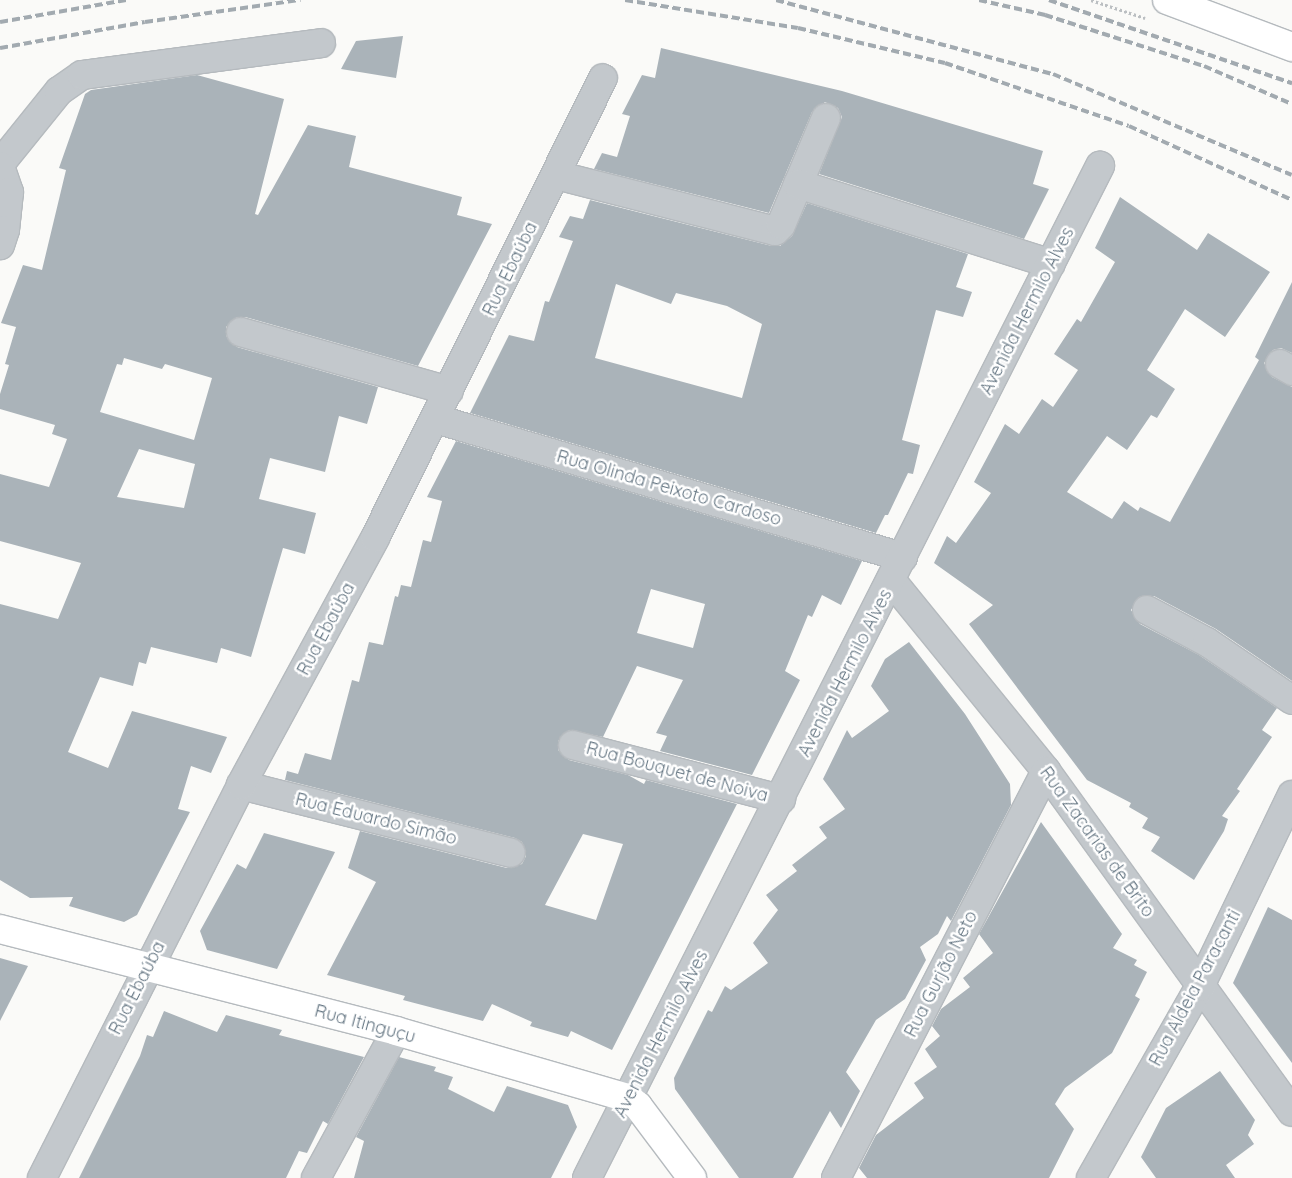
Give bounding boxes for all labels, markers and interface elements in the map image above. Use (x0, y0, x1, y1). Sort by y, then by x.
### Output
street label: Rua Ebaúba (478, 218, 542, 320)
street label: Avenida Hermilo Alves (975, 224, 1079, 398)
street label: Rua Olinda Peixoto Cardoso (554, 446, 784, 530)
street label: Rua Ebaúba (293, 579, 359, 679)
street label: Avenida Hermilo Alves (793, 586, 897, 760)
street label: Rua Bouquet de Noiva (584, 737, 770, 807)
street label: Rua Zacarias de Brito (1035, 762, 1159, 922)
street label: Rua Eduardo Simão (293, 788, 459, 850)
street label: Rua Aldeia Paracanti (1145, 906, 1245, 1070)
street label: Rua Gurjão Neto (900, 907, 982, 1041)
street label: Rua Ebaúba (104, 938, 170, 1038)
street label: Avenida Hermilo Alves (609, 947, 713, 1121)
street label: Rua Itinguçu (312, 1000, 418, 1048)

